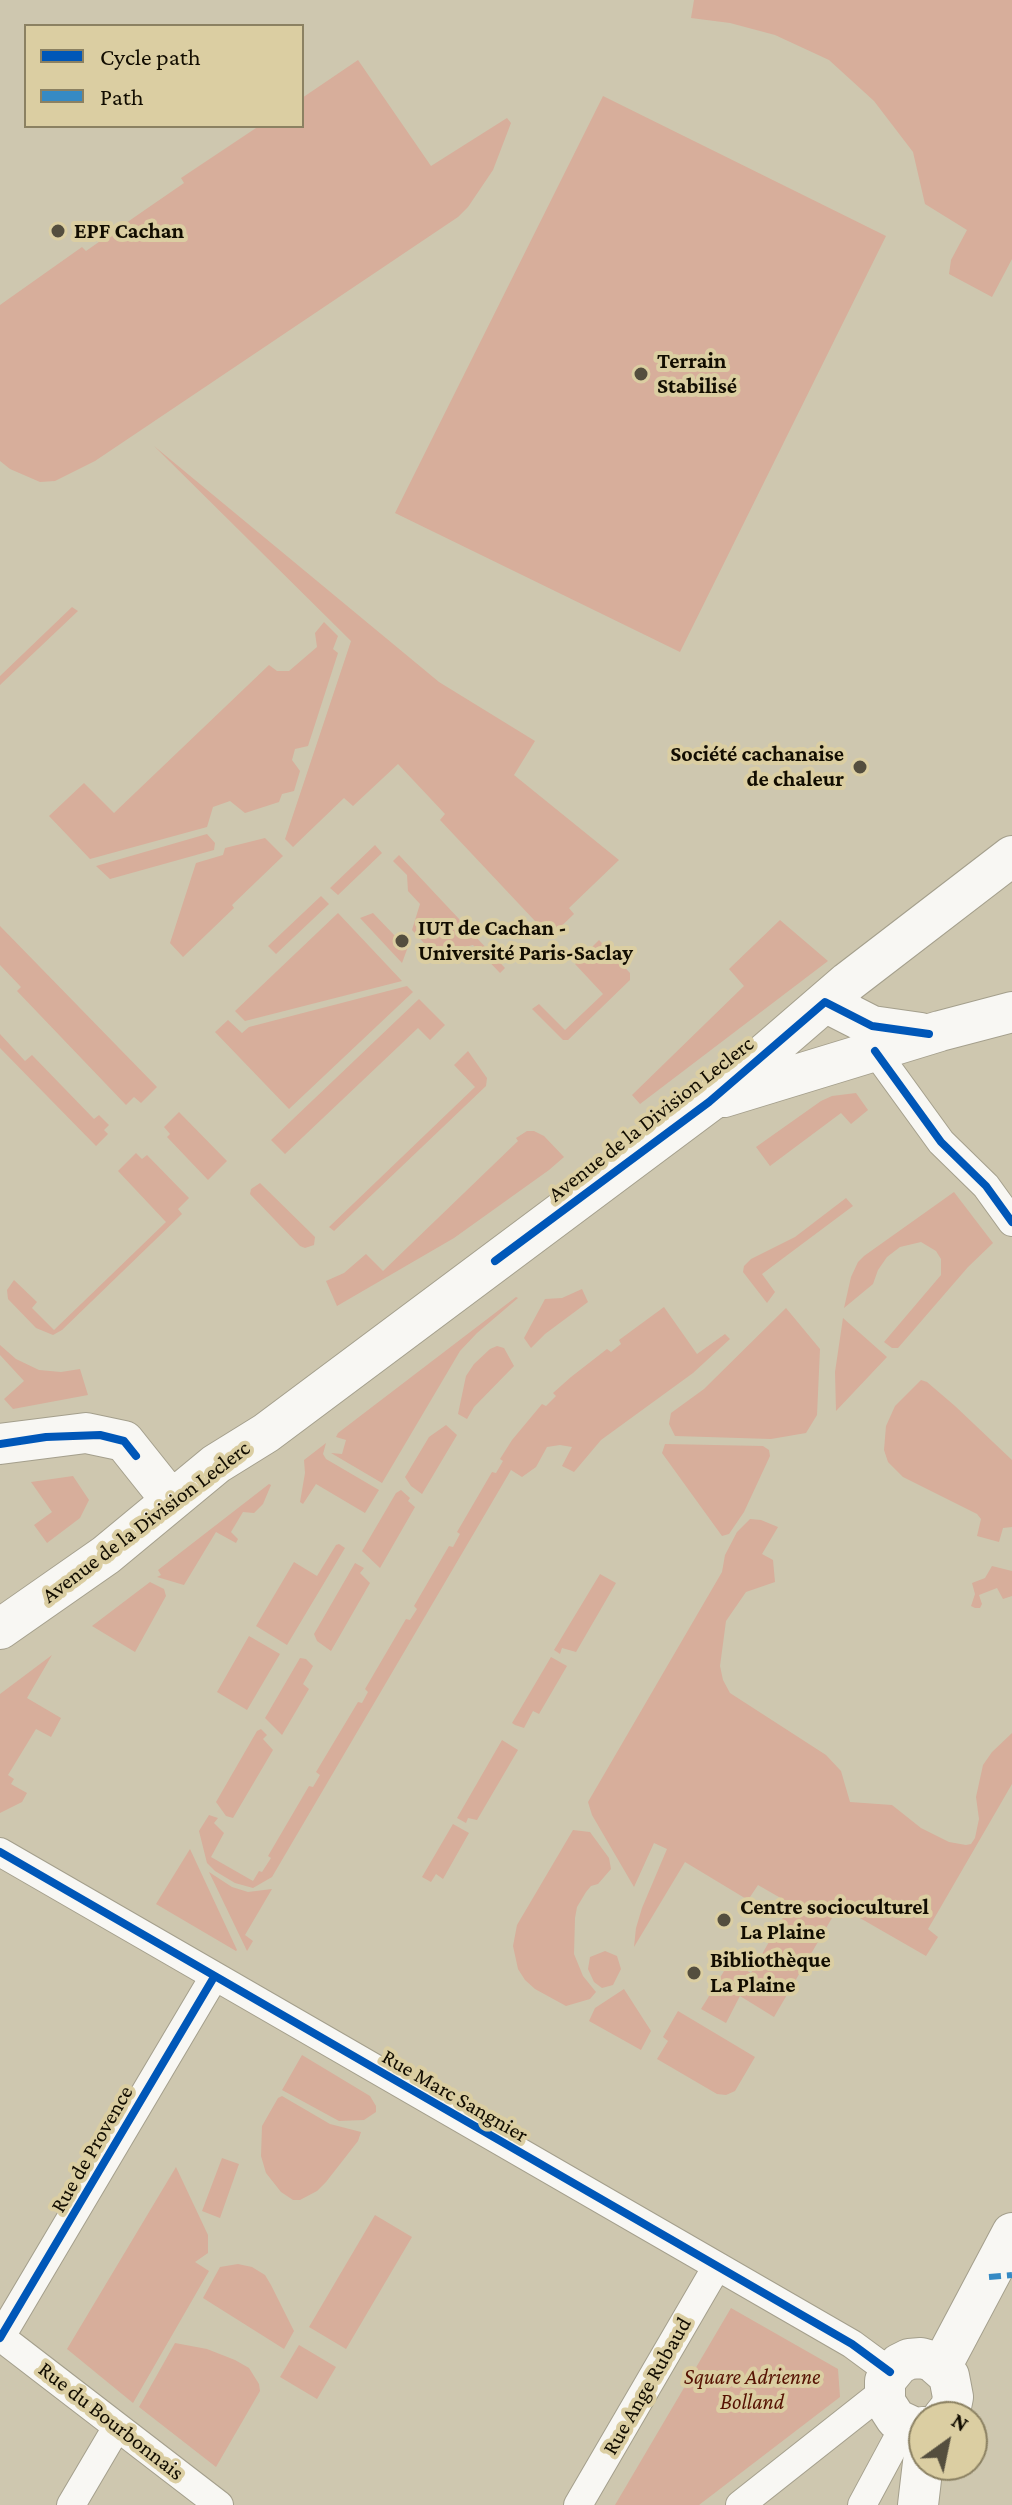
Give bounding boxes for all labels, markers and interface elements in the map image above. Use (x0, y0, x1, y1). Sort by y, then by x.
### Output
legend (24, 24, 304, 128)
text: Cycle path (100, 43, 201, 70)
text: Path (100, 83, 144, 110)
place label: EPF Cachan (74, 218, 184, 244)
marker: EPF Cachan (49, 222, 67, 240)
place label: Terrain Stabilisé (657, 348, 737, 400)
marker: Terrain Stabilisé (632, 365, 650, 383)
place label: Société cachanaise de chaleur (670, 741, 844, 792)
marker: Société cachanaise de chaleur (851, 758, 869, 776)
place label: IUT de Cachan - Université Paris-Saclay (418, 915, 633, 966)
marker: IUT de Cachan - Université Paris-Saclay (393, 932, 411, 950)
street label: Avenue de la Division Leclerc (543, 1031, 759, 1207)
street label: Avenue de la Division Leclerc (37, 1435, 255, 1609)
place label: Centre socioculturel La Plaine (740, 1894, 929, 1946)
marker: Centre socioculturel La Plaine (715, 1911, 733, 1929)
place label: Bibliothèque La Plaine (710, 1947, 831, 1998)
marker: Bibliothèque La Plaine (685, 1964, 703, 1982)
street label: Rue Marc Sangnier (377, 2043, 533, 2149)
street label: Rue de Provence (45, 2081, 139, 2217)
street label: Rue Ange Rubaud (597, 2313, 697, 2459)
street label: Rue du Bourbonnais (33, 2356, 189, 2486)
park label: Square Adrienne Bolland (684, 2364, 820, 2416)
north arrow (908, 2401, 988, 2481)
text: N (947, 2408, 973, 2437)

